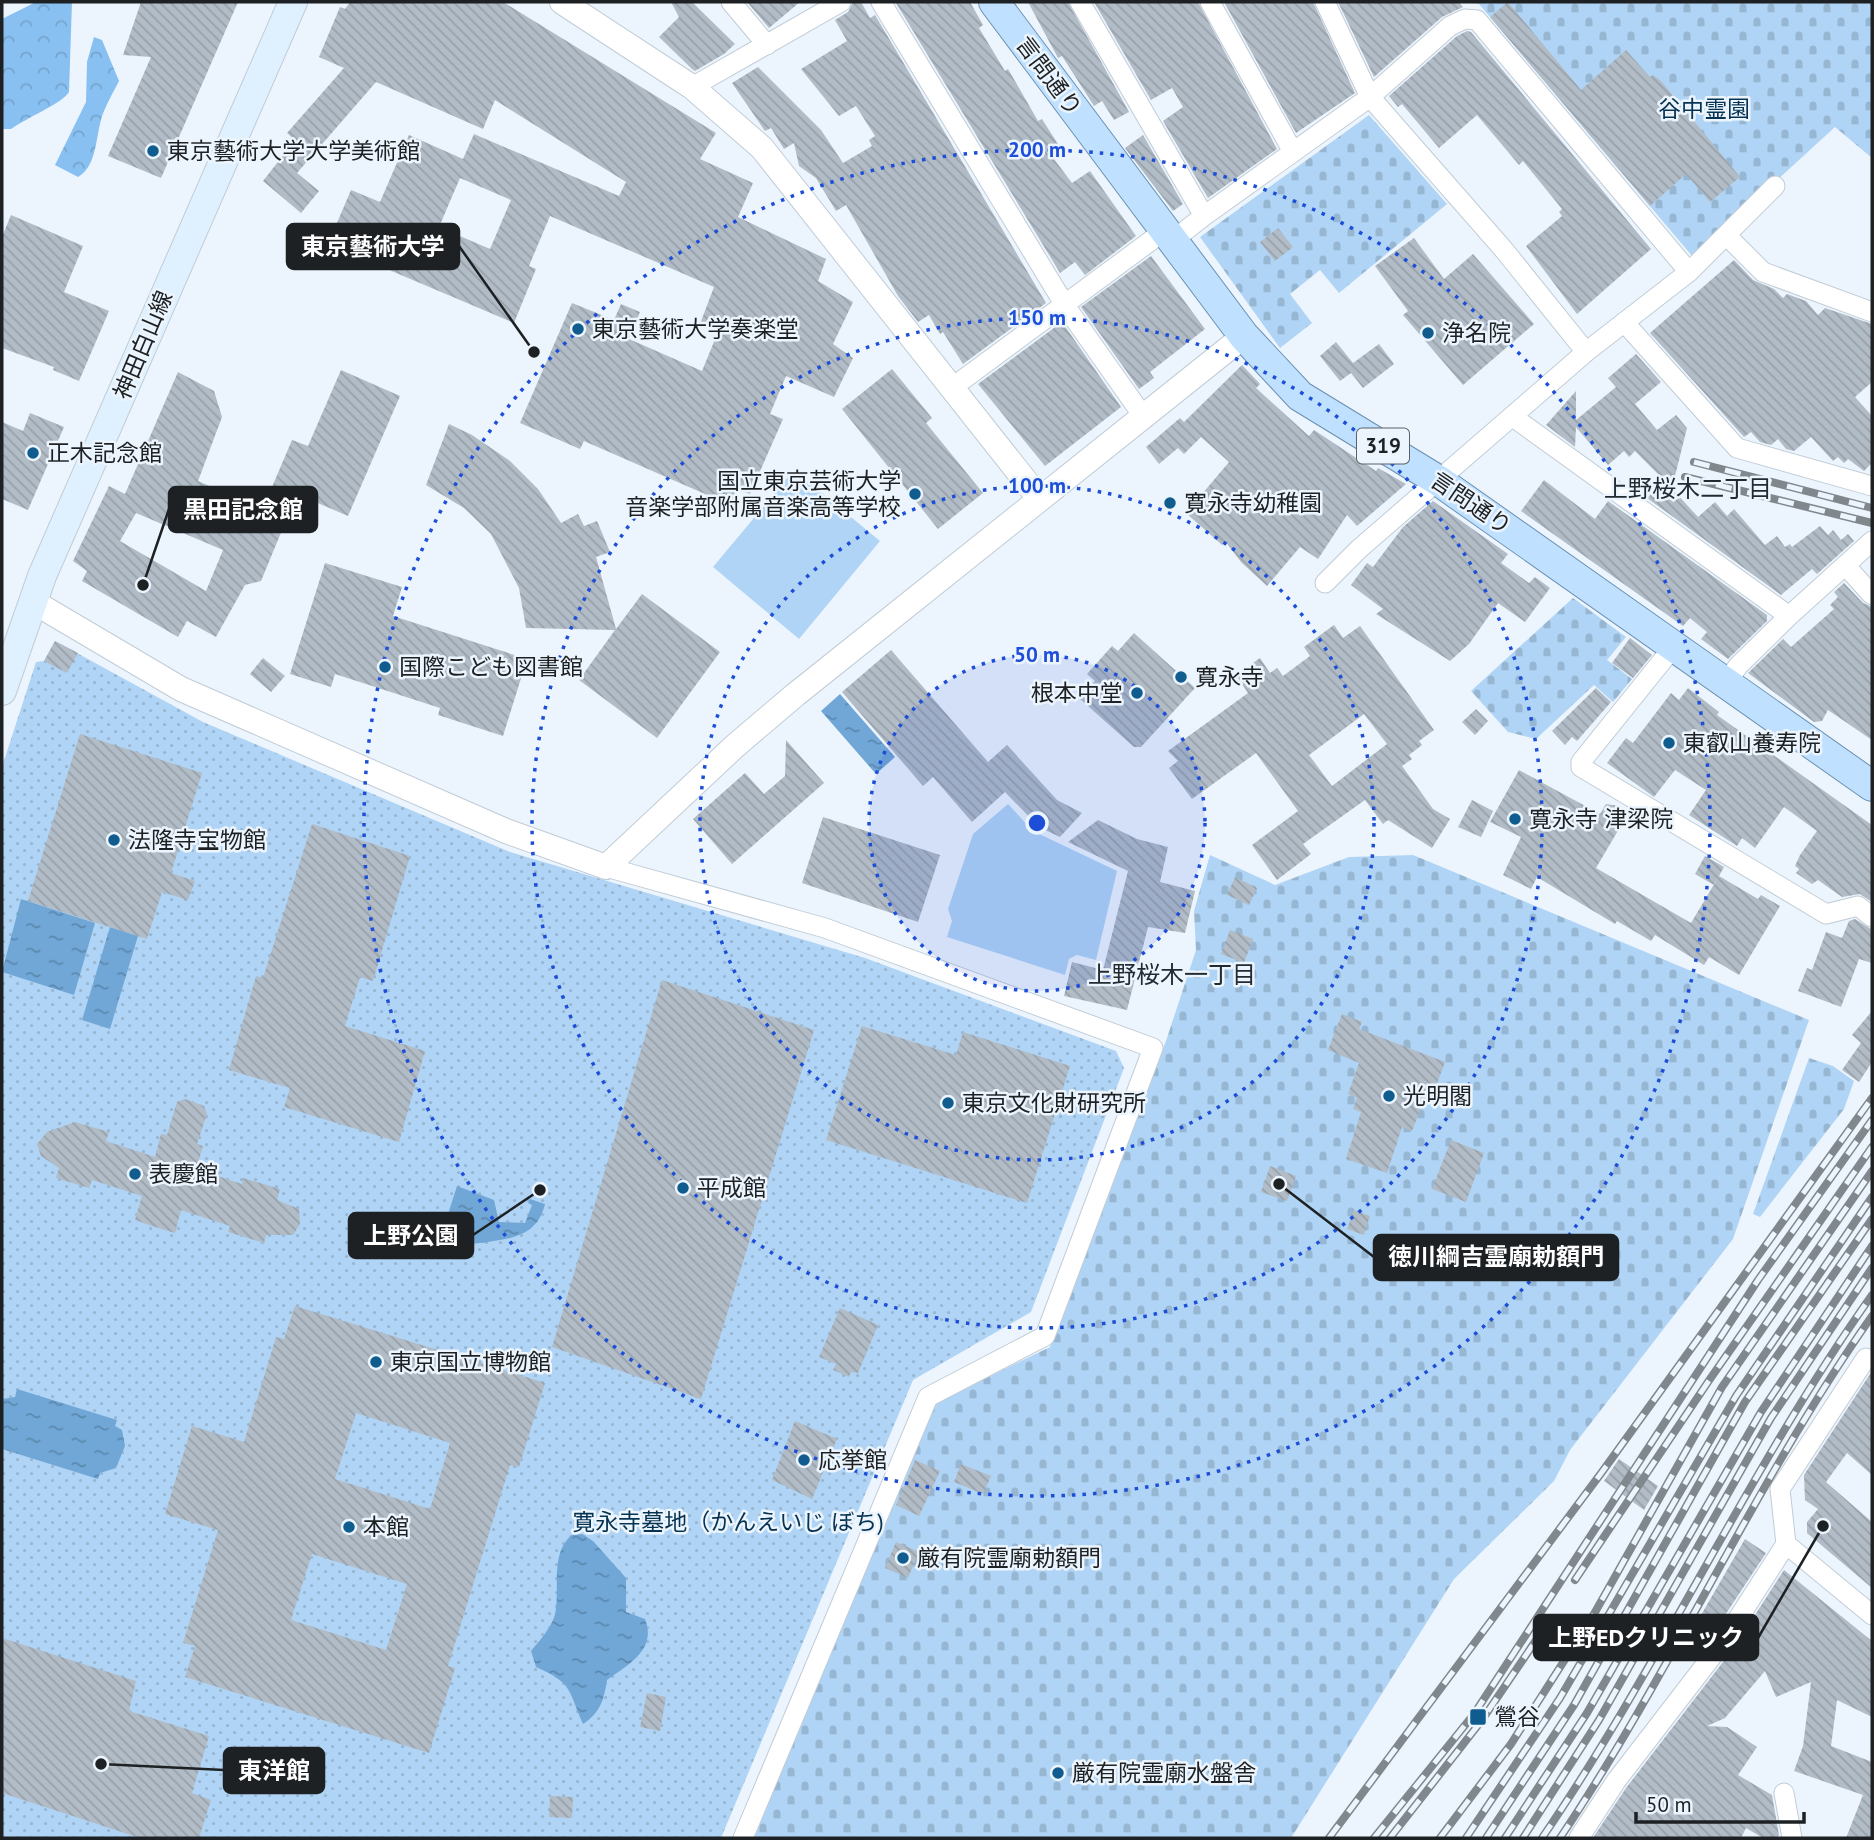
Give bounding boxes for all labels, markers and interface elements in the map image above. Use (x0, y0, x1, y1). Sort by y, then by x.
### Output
street label: 言問通り (1010, 30, 1089, 121)
park label: 谷中霊園 (1658, 94, 1750, 123)
place label: 東京藝術大学大学美術館 (167, 136, 420, 165)
text: 200 m (1008, 136, 1066, 163)
marker: 東京藝術大学大学美術館 (145, 143, 161, 159)
callout: 東京藝術大学 (287, 224, 459, 269)
text: 東京藝術大学 (301, 231, 445, 262)
street label: 神田白山線 (107, 286, 178, 403)
text: 150 m (1008, 304, 1066, 331)
place label: 東京藝術大学奏楽堂 (592, 314, 799, 343)
place label: 浄名院 (1442, 318, 1511, 347)
marker: 東京藝術大学奏楽堂 (570, 321, 586, 337)
marker: 浄名院 (1420, 325, 1436, 341)
road number: 319 (1357, 428, 1409, 464)
place label: 正木記念館 (47, 438, 162, 467)
marker: 正木記念館 (25, 445, 41, 461)
street label: 言問通り (1425, 465, 1518, 540)
place label: 国立東京芸術大学 音楽学部附属音楽高等学校 (625, 466, 901, 521)
text: 100 m (1008, 472, 1066, 499)
district label: 上野桜木二丁目 (1604, 473, 1772, 504)
marker: 国立東京芸術大学 音楽学部附属音楽高等学校 (907, 486, 923, 502)
callout: 黒田記念館 (169, 487, 317, 532)
place label: 寛永寺幼稚園 (1184, 488, 1322, 517)
text: 黒田記念館 (183, 494, 303, 525)
marker: 寛永寺幼稚園 (1162, 495, 1178, 511)
text: 50 m (1014, 641, 1060, 668)
place label: 国際こども図書館 (399, 652, 583, 681)
marker: 国際こども図書館 (377, 659, 393, 675)
place label: 寛永寺 (1195, 662, 1264, 691)
marker: 寛永寺 (1173, 669, 1189, 685)
place label: 根本中堂 (1031, 678, 1123, 707)
marker: 根本中堂 (1129, 685, 1145, 701)
place label: 東叡山養寿院 (1683, 728, 1821, 757)
marker: 東叡山養寿院 (1661, 735, 1677, 751)
place label: 寛永寺 津梁院 (1529, 804, 1673, 833)
centre of rings (1025, 811, 1049, 835)
marker: 寛永寺 津梁院 (1507, 811, 1523, 827)
place label: 法隆寺宝物館 (128, 825, 266, 854)
marker: 法隆寺宝物館 (106, 832, 122, 848)
district label: 上野桜木一丁目 (1088, 959, 1256, 990)
place label: 光明閣 (1403, 1081, 1472, 1110)
place label: 東京文化財研究所 (962, 1088, 1146, 1117)
marker: 光明閣 (1381, 1088, 1397, 1104)
marker: 東京文化財研究所 (940, 1095, 956, 1111)
place label: 表慶館 (149, 1159, 218, 1188)
marker: 表慶館 (127, 1166, 143, 1182)
place label: 平成館 (697, 1173, 766, 1202)
marker: 平成館 (675, 1180, 691, 1196)
callout: 上野公園 (349, 1213, 473, 1258)
text: 上野公園 (363, 1220, 459, 1251)
callout: 徳川綱吉霊廟勅額門 (1374, 1235, 1618, 1280)
text: 徳川綱吉霊廟勅額門 (1388, 1241, 1604, 1272)
place label: 東京国立博物館 (390, 1347, 551, 1376)
marker: 東京国立博物館 (368, 1354, 384, 1370)
place label: 応挙館 (818, 1445, 887, 1474)
marker: 応挙館 (796, 1452, 812, 1468)
park label: 寛永寺墓地（かんえいじ ぼち) (572, 1507, 884, 1536)
place label: 本館 (363, 1512, 409, 1541)
marker: 本館 (341, 1519, 357, 1535)
place label: 厳有院霊廟勅額門 (917, 1543, 1101, 1572)
marker: 厳有院霊廟勅額門 (895, 1550, 911, 1566)
callout: 上野EDクリニック (1534, 1615, 1758, 1660)
text: 上野EDクリニック (1548, 1622, 1744, 1653)
place label: 鶯谷 (1494, 1702, 1540, 1731)
marker: 鶯谷 (1468, 1707, 1488, 1727)
callout: 東洋館 (224, 1748, 324, 1793)
text: 東洋館 (238, 1755, 310, 1786)
place label: 厳有院霊廟水盤舎 (1072, 1758, 1256, 1787)
marker: 厳有院霊廟水盤舎 (1050, 1765, 1066, 1781)
scale bar (1636, 1780, 1804, 1824)
text: 50 m (1646, 1791, 1692, 1818)

